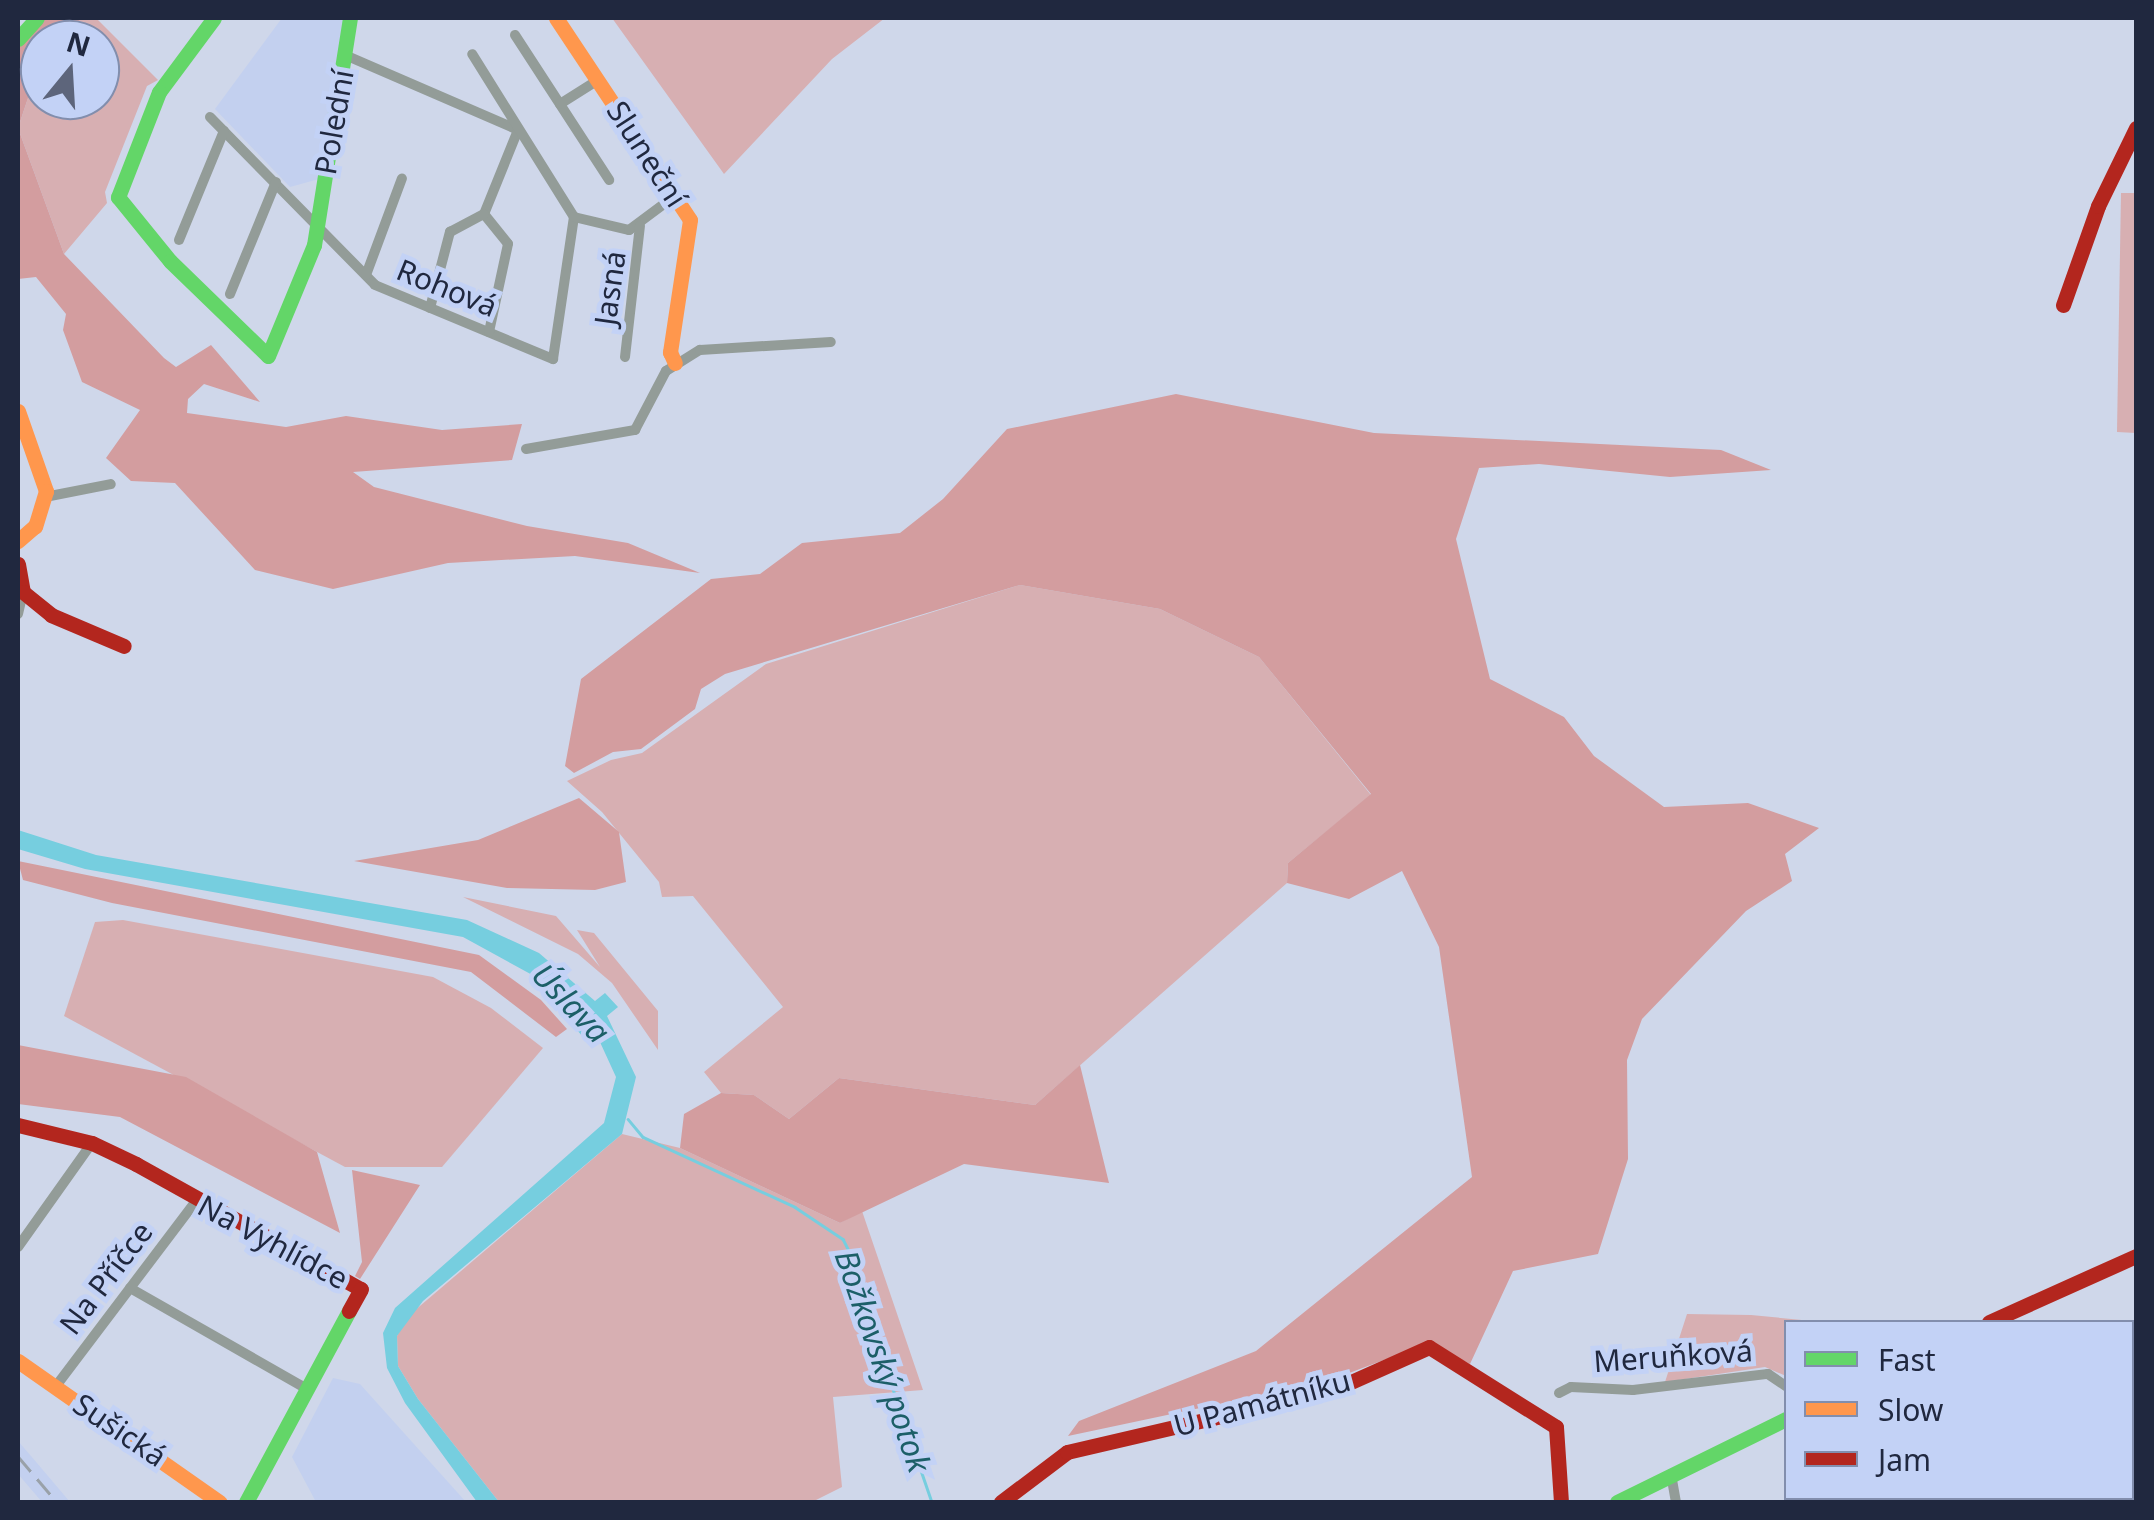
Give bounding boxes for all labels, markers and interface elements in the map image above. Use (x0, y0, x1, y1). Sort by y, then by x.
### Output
north arrow (20, 20, 120, 120)
text: N (62, 22, 95, 65)
street label: Polední (307, 67, 361, 177)
street label: Sluneční (600, 94, 694, 214)
street label: Jasná (587, 248, 633, 328)
street label: Rohová (392, 252, 502, 324)
water label: Úslava (524, 955, 618, 1051)
street label: Na Vyhlídce (192, 1187, 354, 1297)
street label: Na Příčce (52, 1215, 160, 1341)
water label: Božkovský potok (827, 1245, 939, 1477)
legend (1784, 1320, 2134, 1500)
street label: Meruňková (1592, 1332, 1754, 1380)
text: Fast (1878, 1339, 1936, 1380)
street label: U Památníku (1170, 1362, 1354, 1444)
street label: Sušická (67, 1386, 173, 1474)
text: Slow (1878, 1389, 1943, 1430)
text: Jam (1878, 1439, 1931, 1480)

